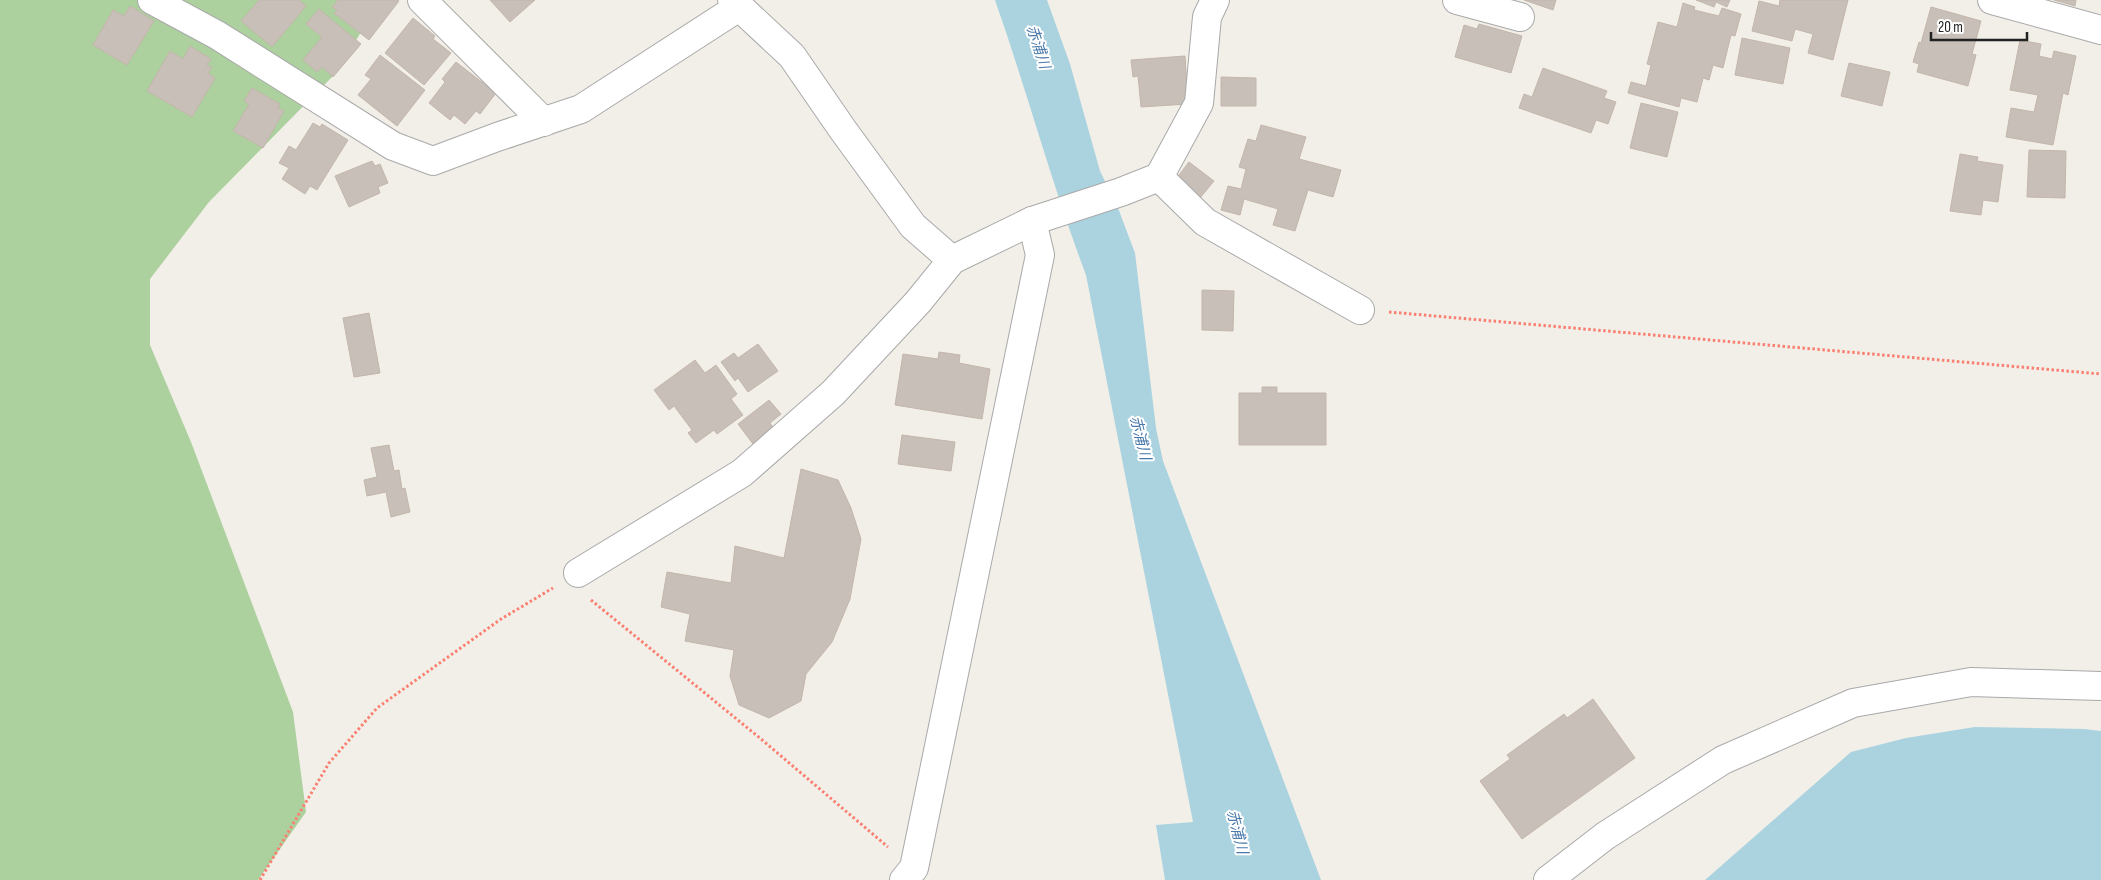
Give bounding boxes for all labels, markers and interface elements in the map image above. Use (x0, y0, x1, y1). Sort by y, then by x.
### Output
scale bar (1931, 10, 2027, 42)
text: 20 m (1938, 18, 1963, 37)
water label: 赤浦川 (1022, 23, 1055, 73)
water label: 赤浦川 (1125, 414, 1155, 464)
water label: 赤浦川 (1222, 808, 1252, 858)

